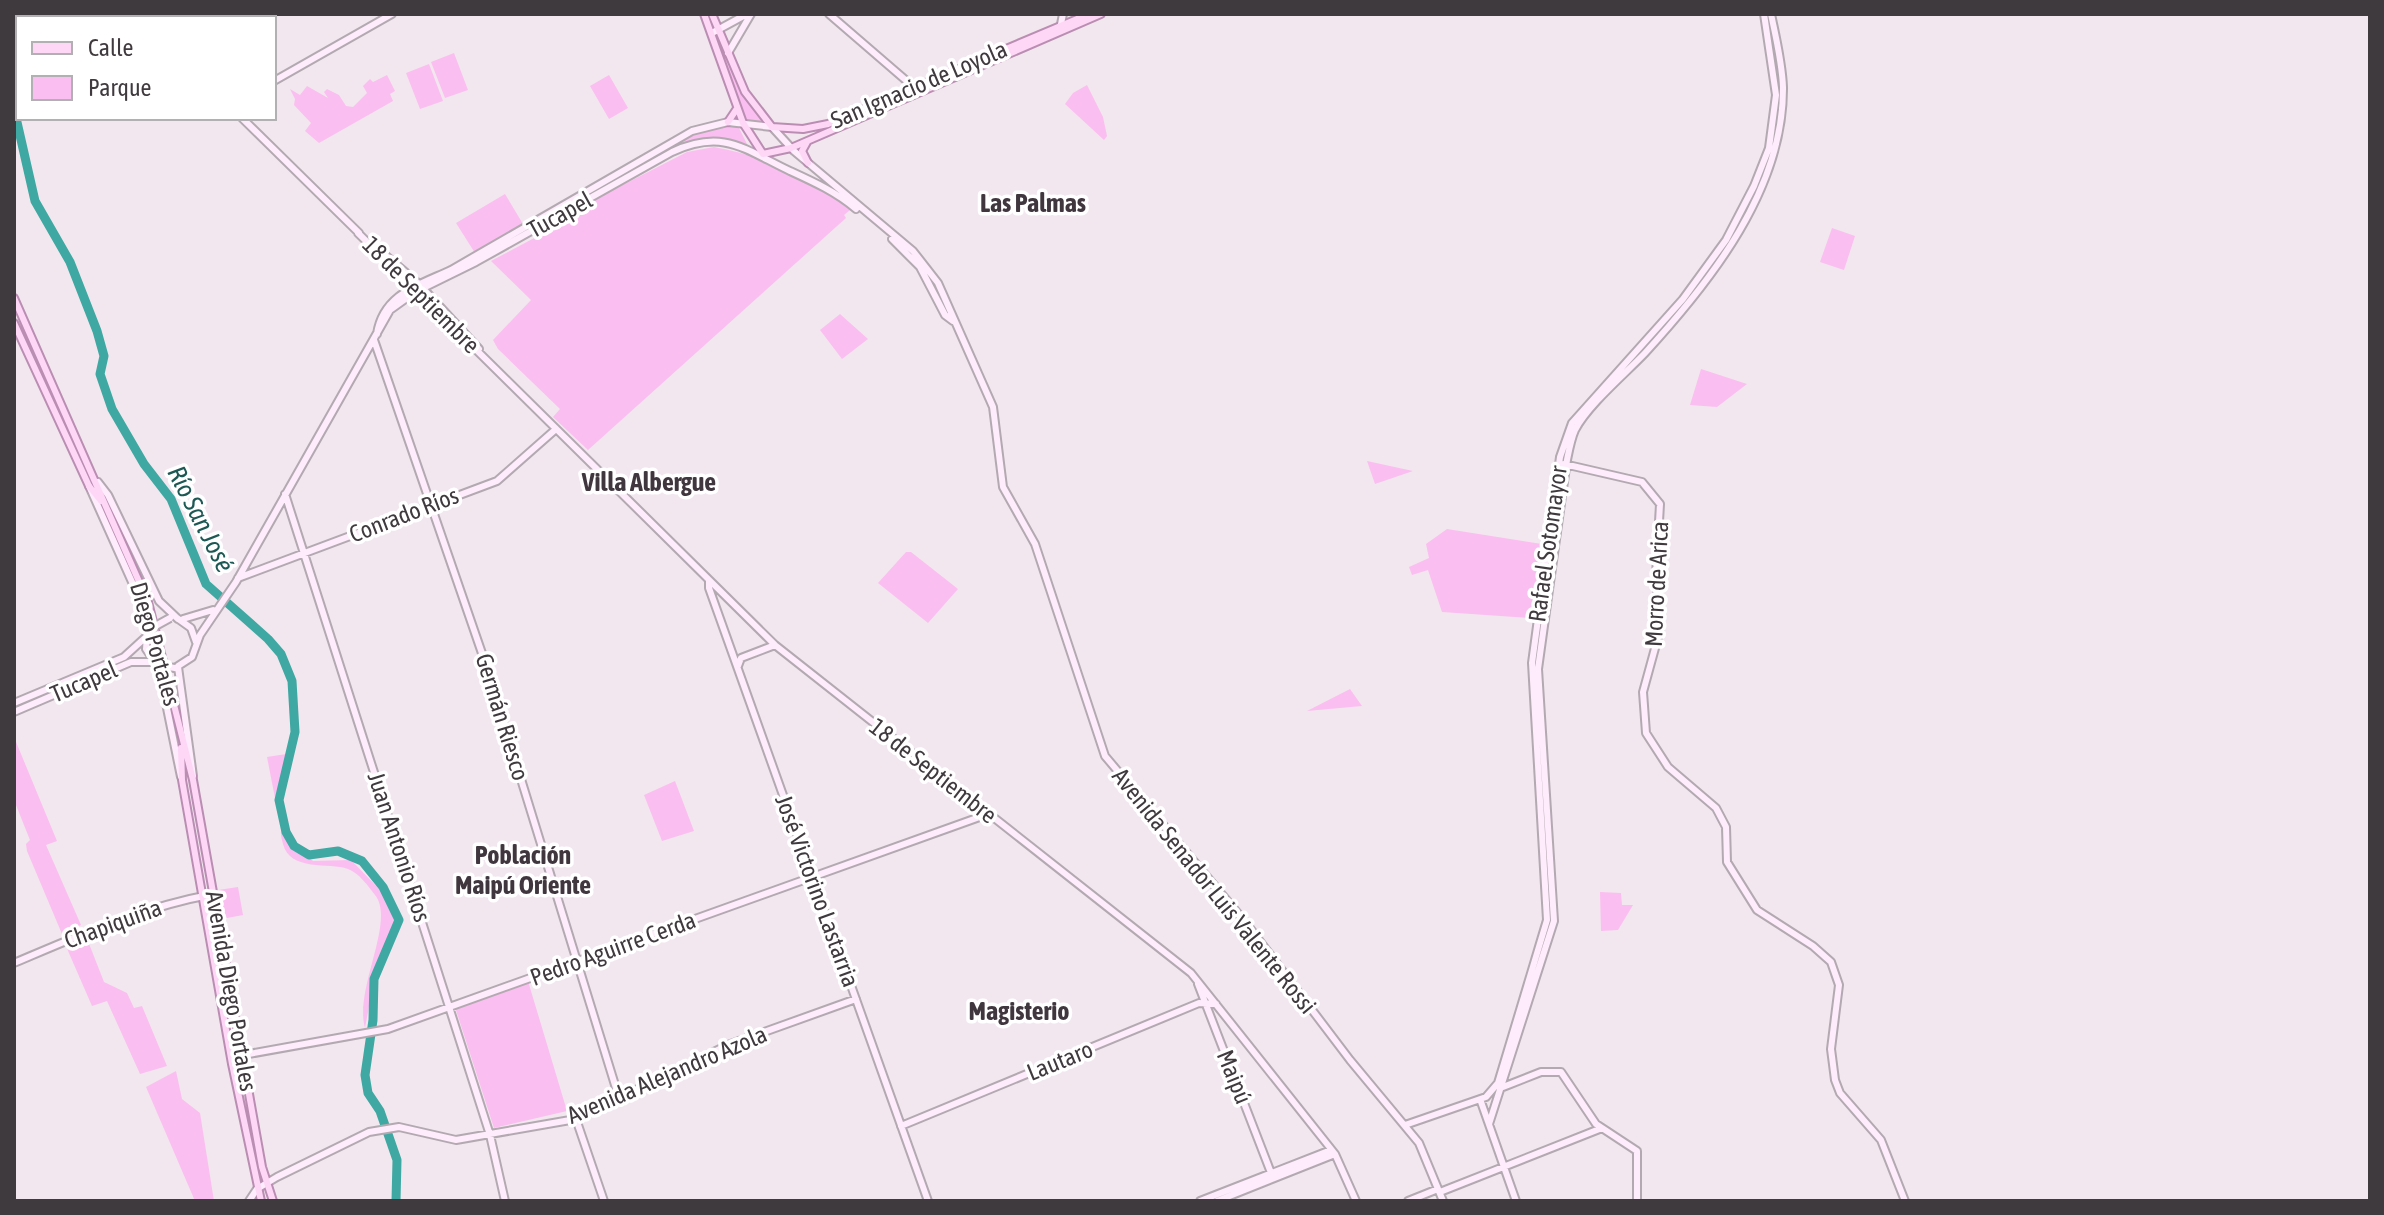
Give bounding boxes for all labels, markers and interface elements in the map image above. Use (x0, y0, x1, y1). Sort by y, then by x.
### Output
legend (16, 16, 276, 120)
text: Calle (88, 34, 133, 61)
street label: San Ignacio de Loyola (827, 35, 1011, 134)
text: Parque (88, 74, 151, 101)
street label: Tucapel (523, 186, 597, 243)
district label: Las Palmas (980, 188, 1086, 218)
street label: 18 de Septiembre (357, 231, 485, 359)
water label: Río San José (161, 461, 241, 577)
street label: Rafael Sotomayor (1523, 463, 1572, 624)
district label: Villa Albergue (581, 467, 716, 497)
street label: Conrado Ríos (345, 481, 462, 548)
street label: Morro de Arica (1640, 520, 1673, 648)
street label: Diego Portales (125, 579, 186, 709)
street label: Germán Riesco (470, 650, 535, 783)
street label: Tucapel (46, 655, 122, 708)
street label: 18 de Septiembre (864, 713, 1002, 829)
street label: Avenida Senador Luis Valente Rossi (1107, 763, 1322, 1019)
street label: Juan Antonio Ríos (363, 769, 436, 925)
street label: José Victorino Lastarria (770, 791, 865, 991)
district label: Población Maipú Oriente (455, 840, 591, 900)
street label: Avenida Diego Portales (201, 889, 262, 1093)
street label: Chapiquiña (60, 893, 165, 954)
street label: Pedro Aguirre Cerda (526, 906, 699, 991)
district label: Magisterio (969, 996, 1069, 1026)
street label: Avenida Alejandro Azola (563, 1020, 771, 1129)
street label: Lautaro (1023, 1035, 1097, 1086)
street label: Maipú (1212, 1046, 1257, 1108)

